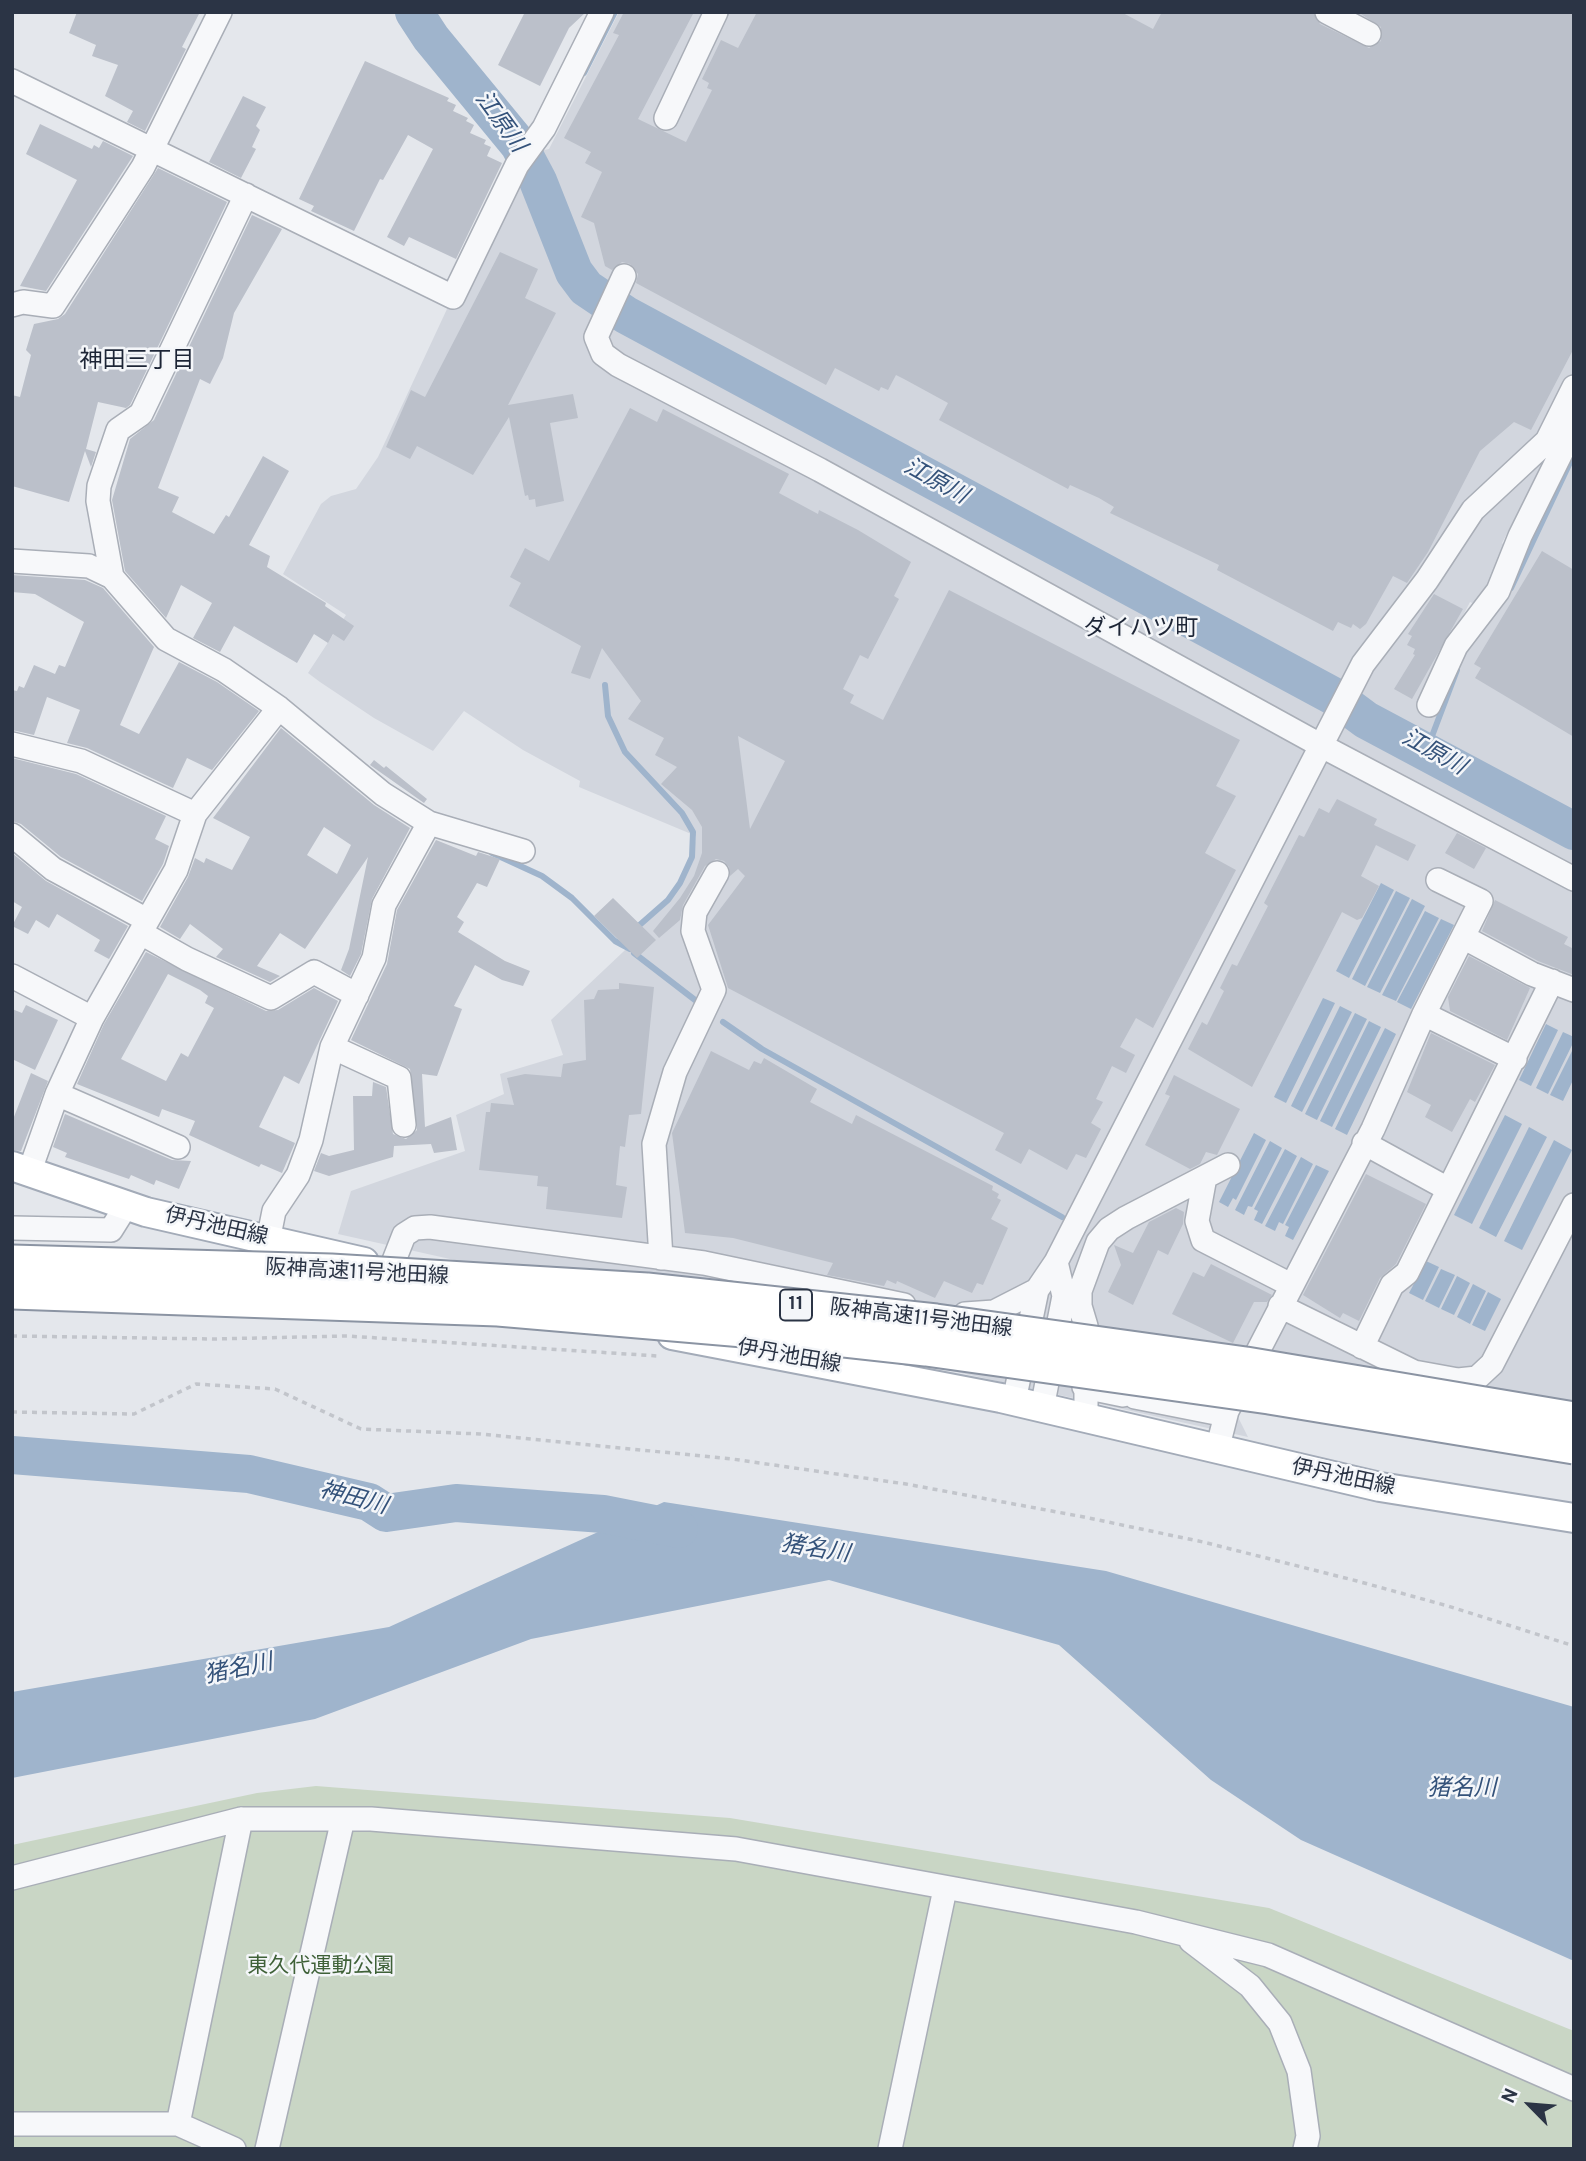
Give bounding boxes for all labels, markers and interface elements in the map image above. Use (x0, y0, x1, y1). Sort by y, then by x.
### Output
water label: 江原川 (468, 87, 530, 159)
district label: 神田三丁目 (80, 348, 194, 376)
water label: 江原川 (898, 454, 972, 512)
district label: ダイハツ町 (1084, 616, 1198, 644)
water label: 江原川 (1396, 725, 1470, 783)
street label: 伊丹池田線 (162, 1204, 270, 1252)
street label: 阪神高速11号池田線 (265, 1257, 449, 1291)
road number: 11 (780, 1289, 812, 1320)
street label: 阪神高速11号池田線 (828, 1296, 1014, 1344)
street label: 伊丹池田線 (735, 1336, 843, 1380)
street label: 伊丹池田線 (1289, 1456, 1397, 1502)
water label: 神田川 (316, 1478, 390, 1522)
water label: 猪名川 (779, 1532, 851, 1570)
water label: 猪名川 (202, 1650, 276, 1692)
water label: 猪名川 (1428, 1776, 1496, 1804)
park label: 東久代運動公園 (248, 1955, 394, 1981)
north arrow (1495, 2070, 1565, 2140)
text: N (1497, 2085, 1525, 2107)

